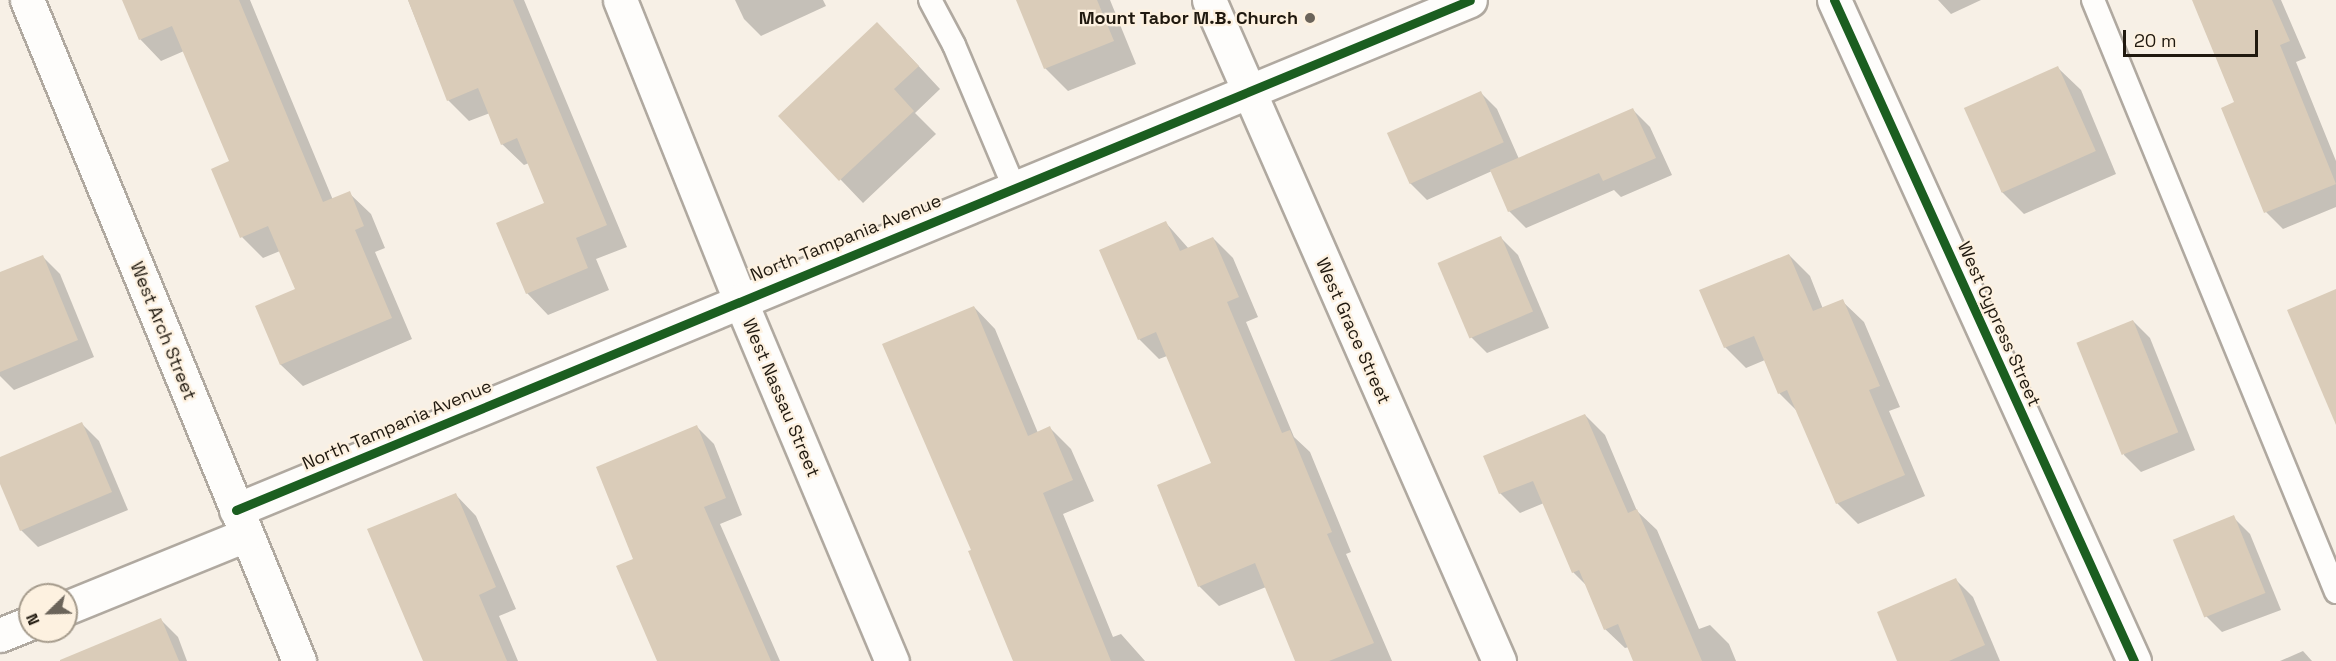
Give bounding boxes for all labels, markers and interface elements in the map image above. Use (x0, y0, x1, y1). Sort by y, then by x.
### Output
place label: Mount Tabor M.B. Church (1078, 7, 1298, 29)
marker: Mount Tabor M.B. Church (1303, 11, 1317, 25)
scale bar (2126, 18, 2261, 56)
text: 20 m (2134, 29, 2177, 52)
street label: North Tampania Avenue (747, 190, 945, 286)
street label: West Cypress Street (1953, 238, 2045, 410)
street label: West Grace Street (1311, 254, 1395, 408)
street label: West Arch Street (125, 259, 201, 403)
street label: West Nassau Street (738, 315, 824, 481)
street label: North Tampania Avenue (299, 375, 495, 475)
north arrow (18, 583, 78, 643)
text: N (21, 610, 45, 628)

